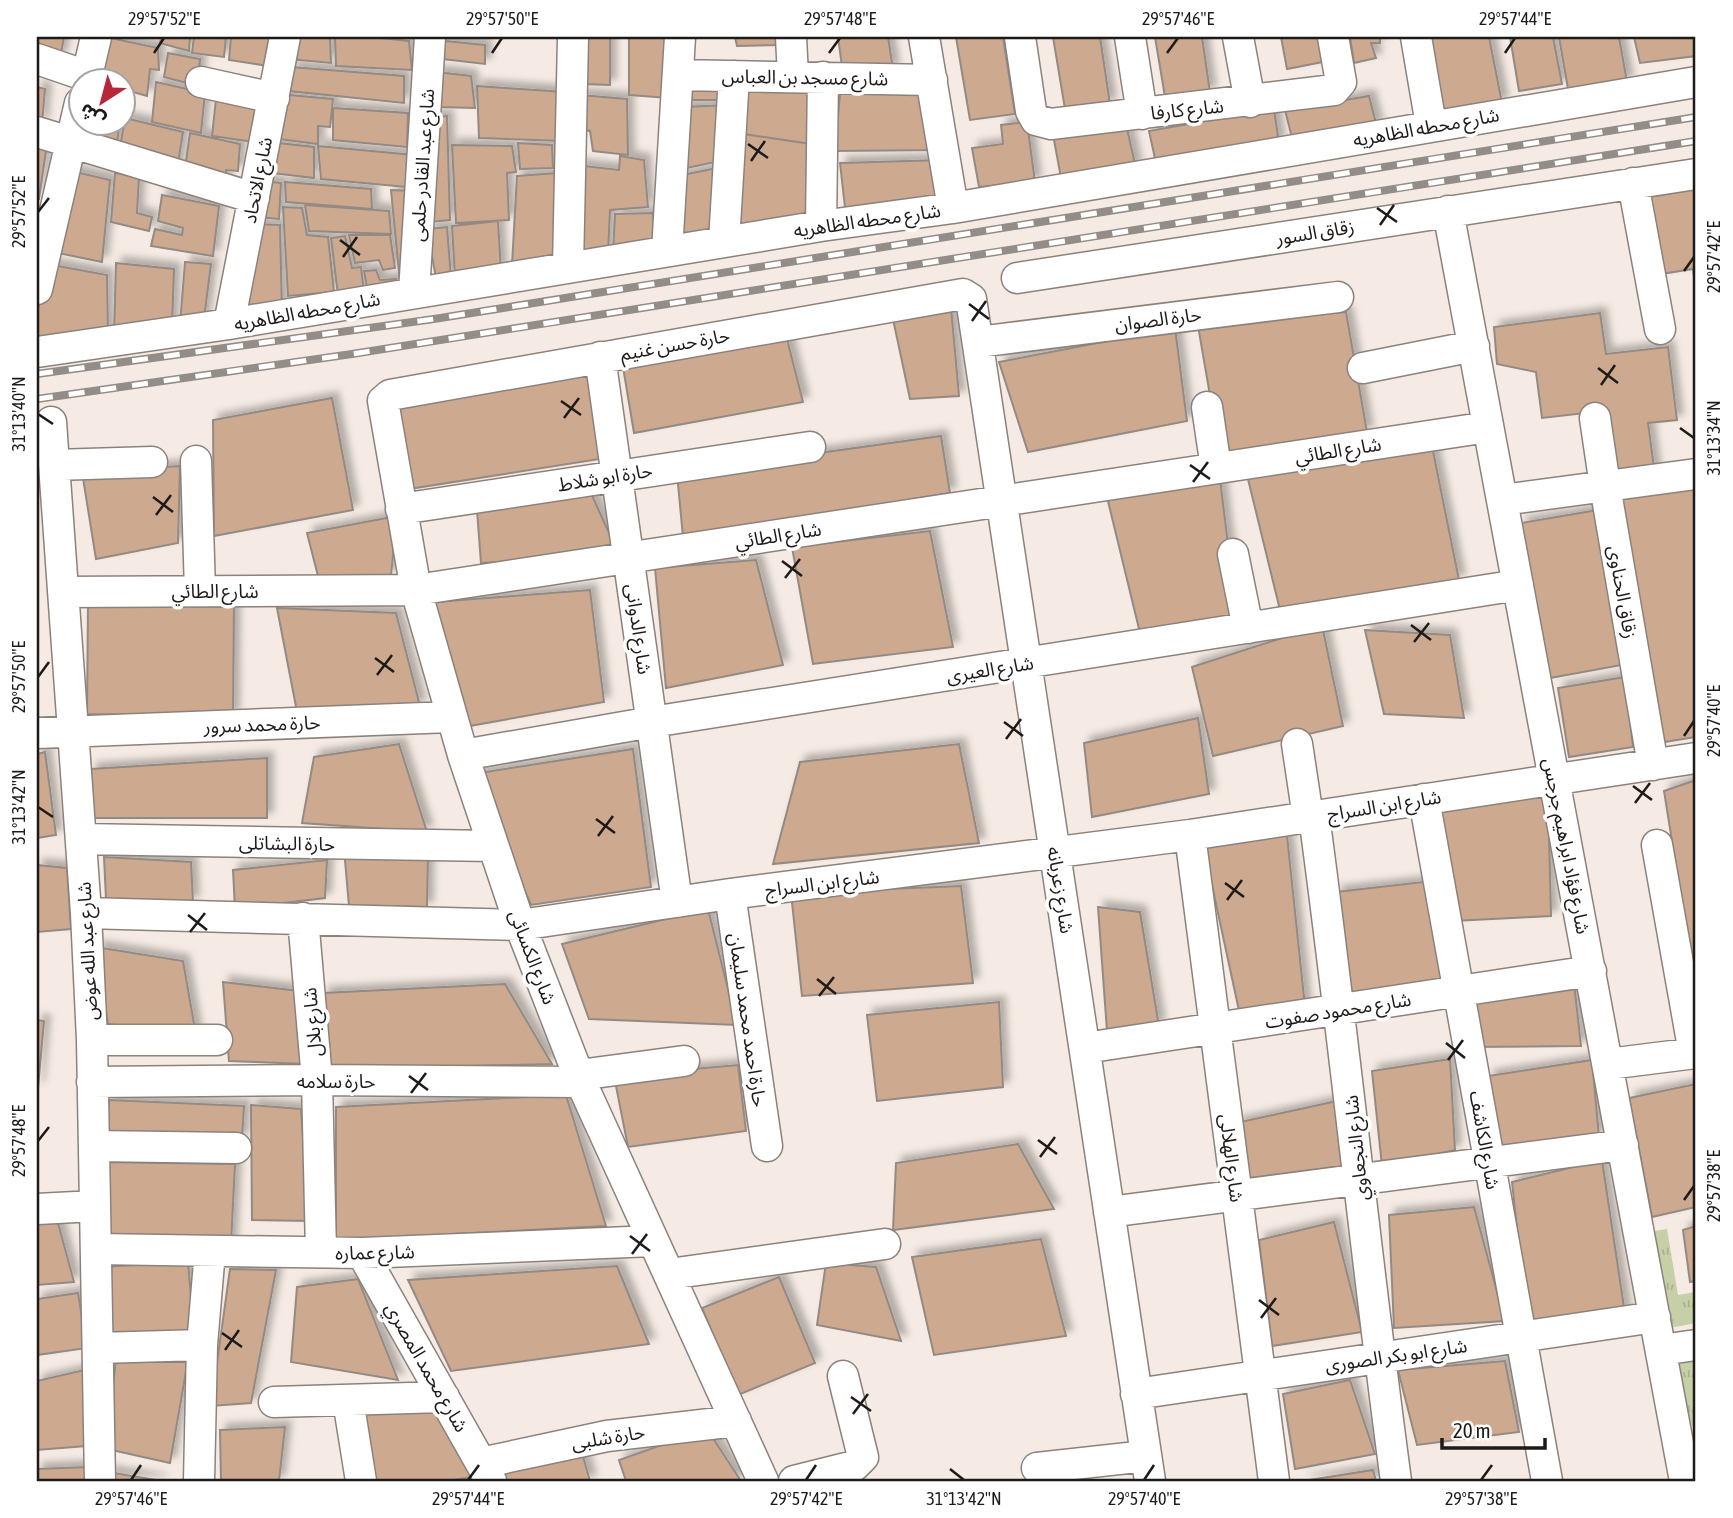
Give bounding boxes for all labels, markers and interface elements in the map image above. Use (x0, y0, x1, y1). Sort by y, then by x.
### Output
text: 29°57'52"E (128, 8, 200, 29)
text: 29°57'50"E (466, 8, 538, 29)
text: 29°57'48"E (804, 8, 876, 29)
text: 29°57'46"E (1142, 8, 1214, 29)
text: 29°57'44"E (1479, 8, 1551, 29)
street label: شارع مسجد بن العباس (721, 65, 888, 92)
north arrow (66, 66, 136, 136)
street label: شارع عبد القادر حلمى (406, 88, 441, 242)
street label: شارع كارفا (1149, 94, 1225, 127)
text: ش (75, 99, 109, 132)
street label: شارع محطه الظاهريه (1351, 103, 1501, 154)
street label: شارع الاتحاد (238, 135, 279, 226)
text: 29°57'52"E (8, 176, 29, 248)
street label: شارع محطه الظاهريه (792, 199, 942, 244)
street label: زقاق السور (1273, 215, 1356, 250)
text: 29°57'42"E (1703, 221, 1724, 293)
street label: شارع محطه الظاهريه (232, 287, 382, 338)
street label: حارة الصوان (1113, 303, 1203, 336)
street label: حارة حسن غنيم (618, 324, 732, 368)
text: 31°13'40"N (8, 376, 29, 452)
text: 31°13'34"N (1703, 400, 1724, 476)
street label: شارع الطائي (1293, 432, 1383, 472)
street label: حارة ابو شلاط (556, 459, 654, 496)
street label: شارع الطائي (733, 517, 823, 557)
street label: زقاق الحناوى (1603, 544, 1642, 641)
street label: شارع الطائي (171, 580, 259, 606)
street label: شارع الدوانى (619, 582, 656, 676)
text: 29°57'50"E (8, 641, 29, 713)
street label: شارع العيرى (945, 651, 1036, 690)
text: 29°57'40"E (1703, 685, 1724, 757)
street label: حارة محمد سرور (202, 711, 321, 738)
street label: شارع فؤاد ابراهيم جرجس (1535, 756, 1595, 937)
text: 31°13'42"N (8, 769, 29, 845)
street label: شارع ابن السراج (1325, 785, 1443, 828)
street label: حارة البشاتلى (239, 831, 335, 856)
street label: شارع زعربانه (1040, 845, 1079, 935)
street label: شارع ابن السراج (764, 865, 881, 904)
street label: شارع عبد الله عوض (72, 881, 105, 1021)
street label: شارع الكسائى (502, 907, 561, 1008)
street label: حارة احمد محمد سليمان (724, 932, 771, 1109)
street label: شارع بلال (298, 986, 329, 1057)
street label: شارع محمود صفوت (1263, 988, 1413, 1035)
street label: حارة سلامه (297, 1070, 375, 1093)
street label: شارع الكاشف (1463, 1089, 1505, 1192)
street label: شارع النجعاوي (1340, 1094, 1377, 1202)
text: 29°57'48"E (8, 1105, 29, 1177)
street label: شارع الهلالى (1213, 1112, 1248, 1204)
text: 29°57'38"E (1703, 1150, 1724, 1222)
street label: شارع عماره (335, 1240, 415, 1267)
street label: شارع محمد المصري (377, 1298, 473, 1438)
street label: شارع ابو بكر الصورى (1323, 1334, 1469, 1379)
scale bar (1442, 1406, 1546, 1450)
text: 20 m (1453, 1418, 1491, 1442)
street label: حارة شلبى (570, 1420, 647, 1455)
text: 29°57'46"E (95, 1488, 167, 1509)
text: 29°57'44"E (432, 1488, 504, 1509)
text: 29°57'42"E (770, 1488, 842, 1509)
text: 31°13'42"N (926, 1488, 1002, 1509)
text: 29°57'40"E (1108, 1488, 1180, 1509)
text: 29°57'38"E (1445, 1488, 1517, 1509)

